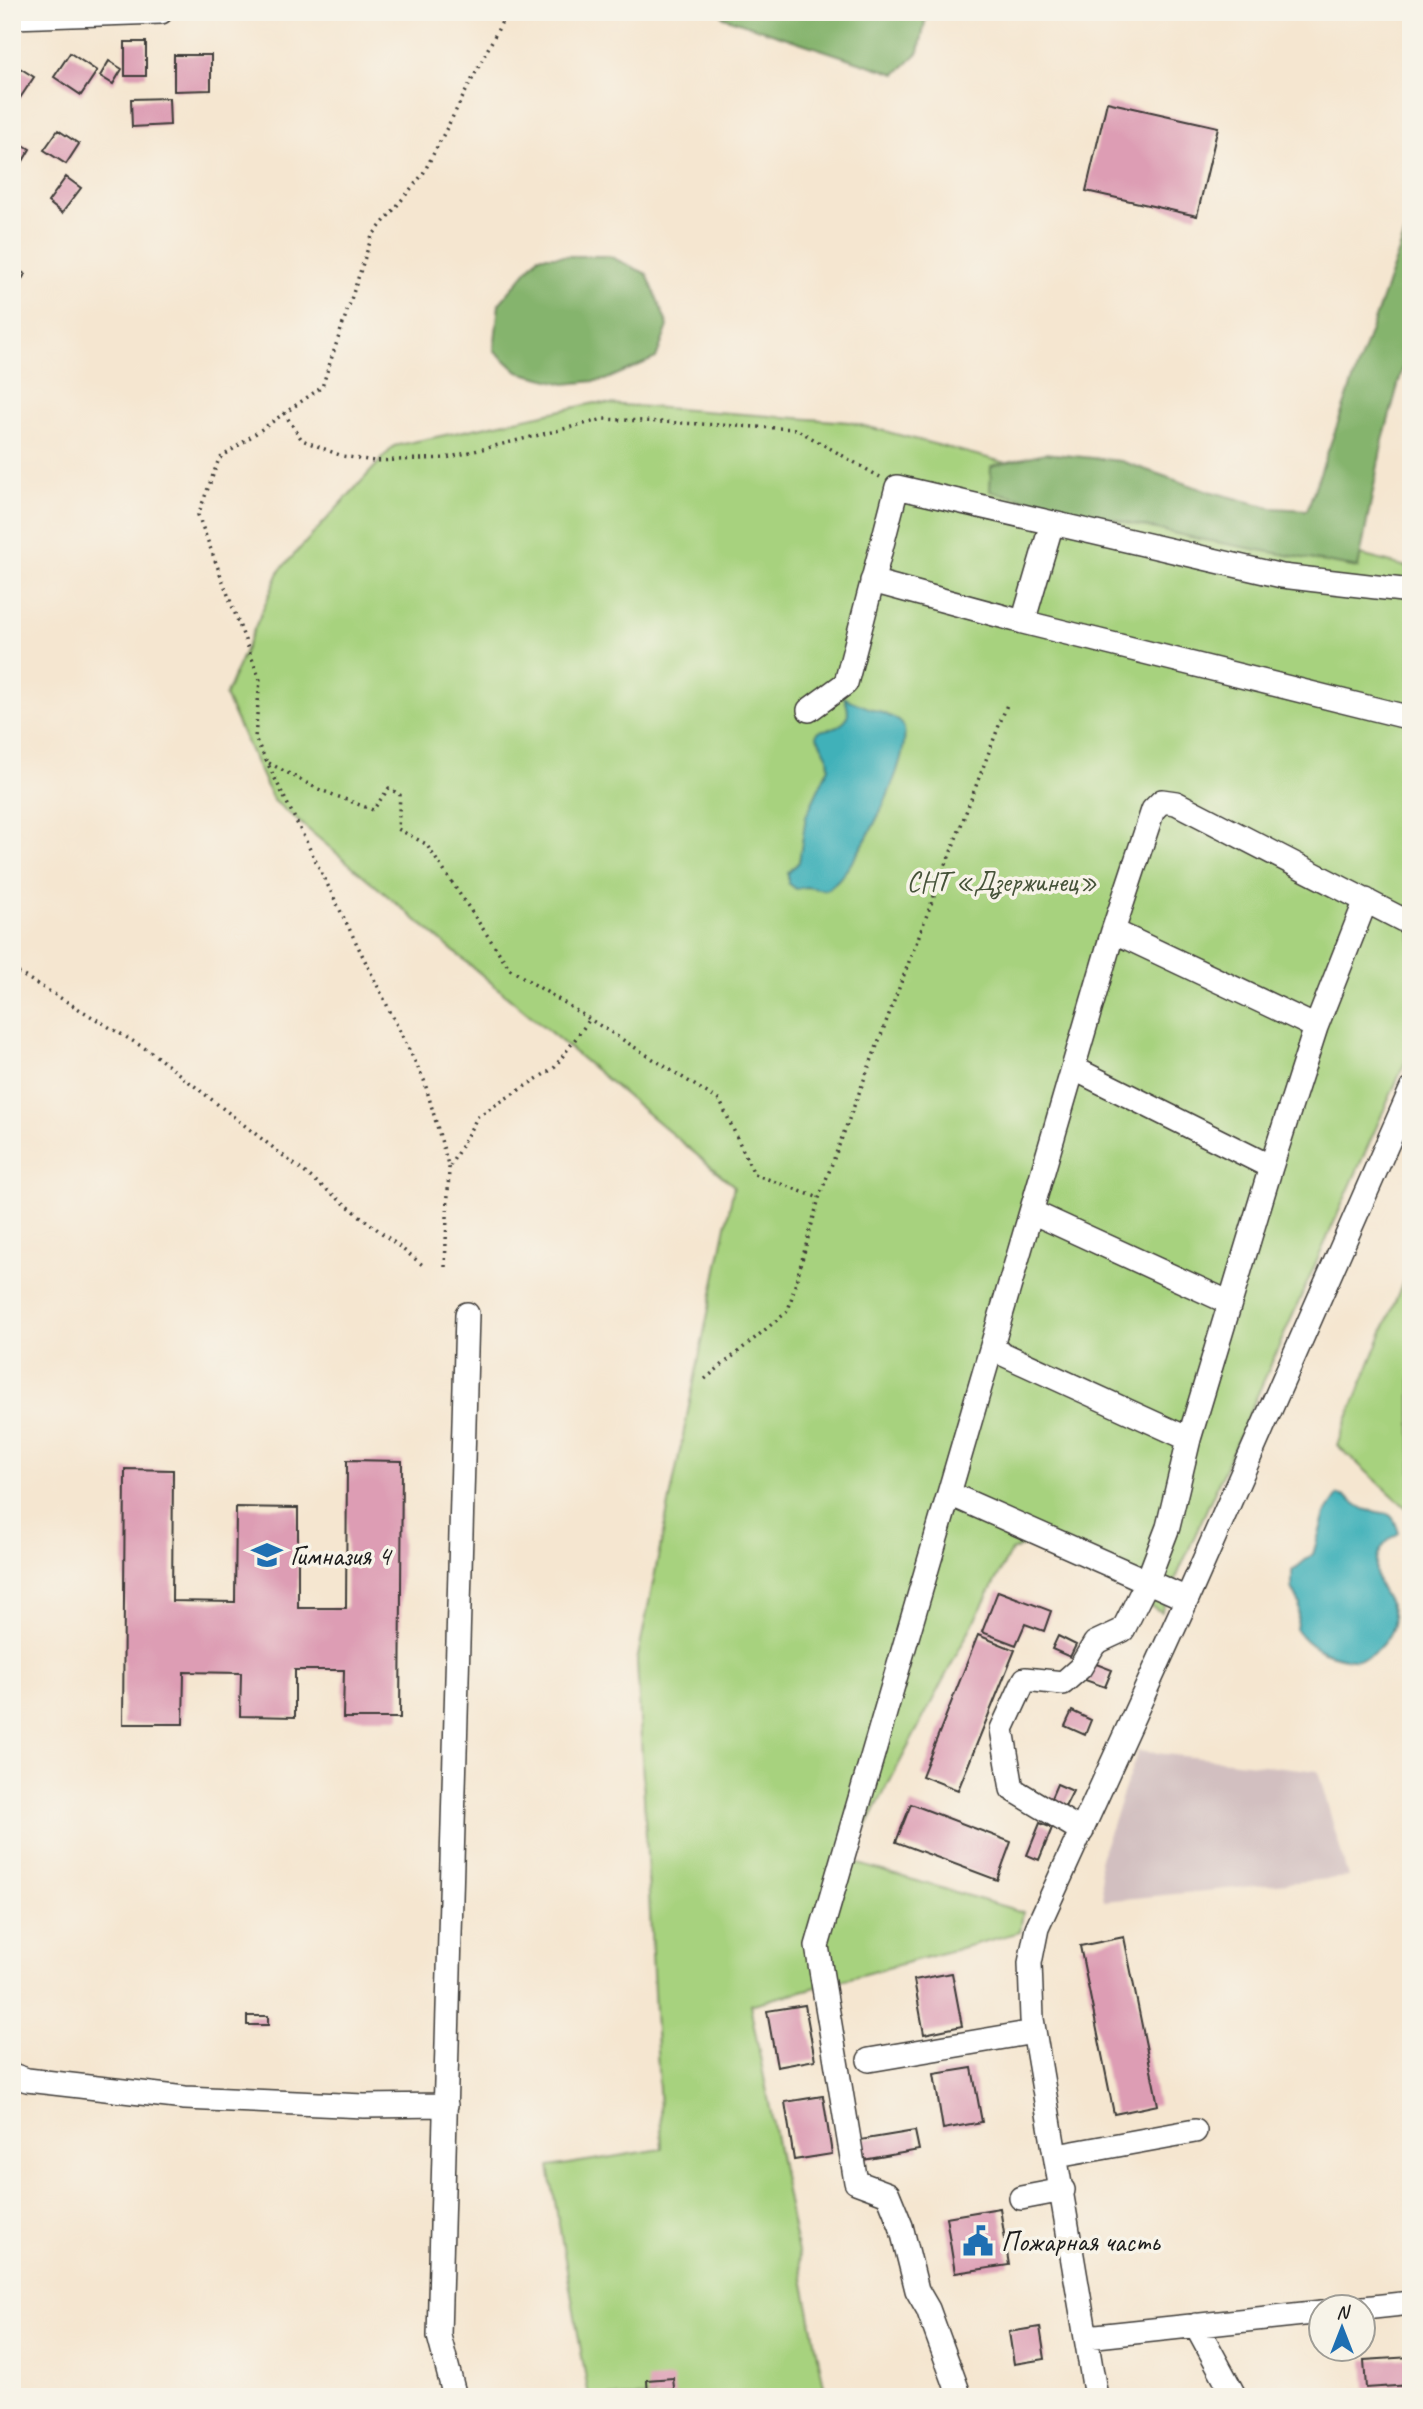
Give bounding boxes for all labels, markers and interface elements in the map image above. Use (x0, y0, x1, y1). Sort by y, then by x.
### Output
park label: СНТ «Дзержинец» (907, 864, 1097, 900)
school or university icon: Гимназия 4 (250, 1538, 284, 1572)
place label: Гимназия 4 (290, 1538, 393, 1573)
public building icon: Пожарная часть (961, 2224, 995, 2258)
place label: Пожарная часть (1001, 2224, 1162, 2259)
north arrow (1308, 2294, 1378, 2364)
text: N (1336, 2300, 1351, 2324)

